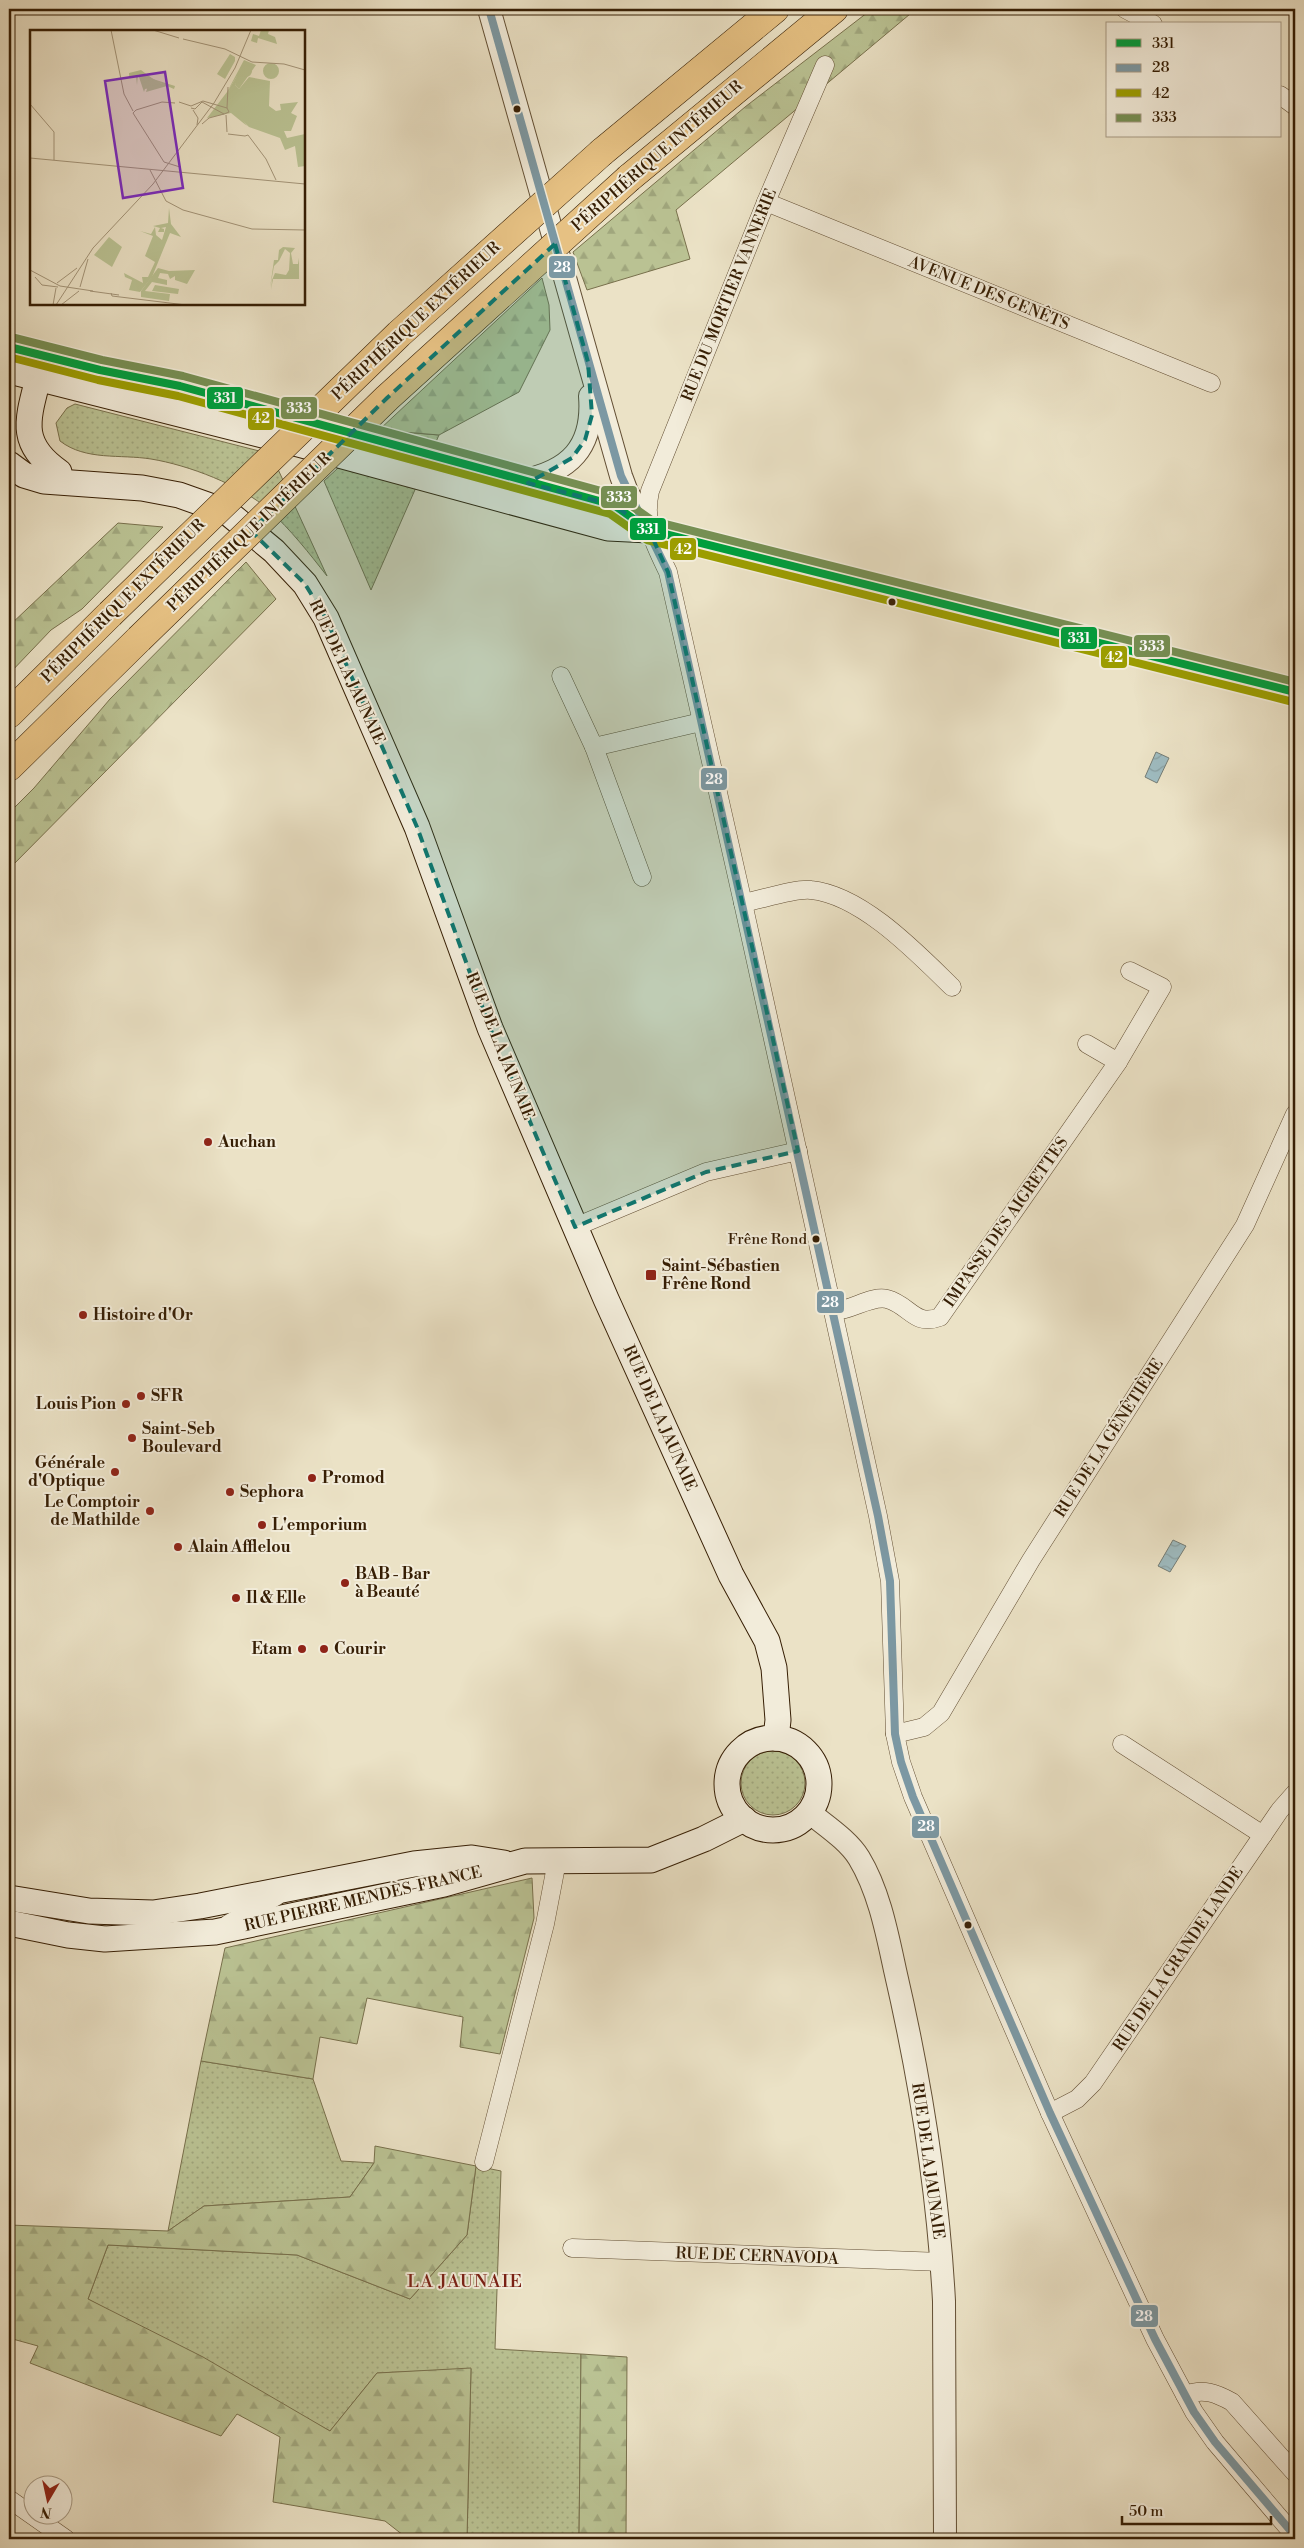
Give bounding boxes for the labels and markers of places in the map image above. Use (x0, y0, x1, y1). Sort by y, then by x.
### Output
unlabelled marker (512, 104, 522, 114)
unlabelled marker (887, 597, 897, 607)
place label: Auchan (217, 1132, 276, 1152)
marker: Auchan (202, 1136, 214, 1148)
place label: Frêne Rond (728, 1230, 807, 1249)
marker: Frêne Rond (811, 1234, 821, 1244)
place label: Saint-Sébastien Frêne Rond (662, 1256, 780, 1294)
marker: Saint-Sébastien Frêne Rond (644, 1268, 658, 1282)
place label: Histoire d'Or (93, 1305, 193, 1325)
marker: Histoire d'Or (77, 1309, 89, 1321)
place label: SFR (151, 1386, 184, 1406)
marker: SFR (135, 1390, 147, 1402)
place label: Louis Pion (36, 1394, 116, 1414)
marker: Louis Pion (120, 1398, 132, 1410)
place label: Saint-Seb Boulevard (142, 1419, 222, 1457)
marker: Saint-Seb Boulevard (126, 1432, 138, 1444)
place label: Générale d'Optique (28, 1453, 105, 1491)
marker: Générale d'Optique (109, 1466, 121, 1478)
place label: Promod (322, 1468, 385, 1488)
marker: Promod (306, 1472, 318, 1484)
place label: Sephora (240, 1482, 304, 1502)
marker: Sephora (224, 1486, 236, 1498)
place label: Le Comptoir de Mathilde (44, 1492, 140, 1530)
marker: Le Comptoir de Mathilde (144, 1505, 156, 1517)
place label: L'emporium (272, 1515, 368, 1535)
marker: L'emporium (256, 1519, 268, 1531)
place label: Alain Afflelou (187, 1537, 291, 1557)
marker: Alain Afflelou (172, 1541, 184, 1553)
place label: BAB - Bar à Beauté (355, 1564, 430, 1602)
marker: BAB - Bar à Beauté (339, 1577, 351, 1589)
place label: Il & Elle (246, 1588, 307, 1608)
marker: Il & Elle (230, 1592, 242, 1604)
place label: Etam (252, 1639, 292, 1659)
place label: Courir (334, 1639, 386, 1659)
marker: Etam (296, 1643, 308, 1655)
marker: Courir (318, 1643, 330, 1655)
unlabelled marker (963, 1920, 973, 1930)

